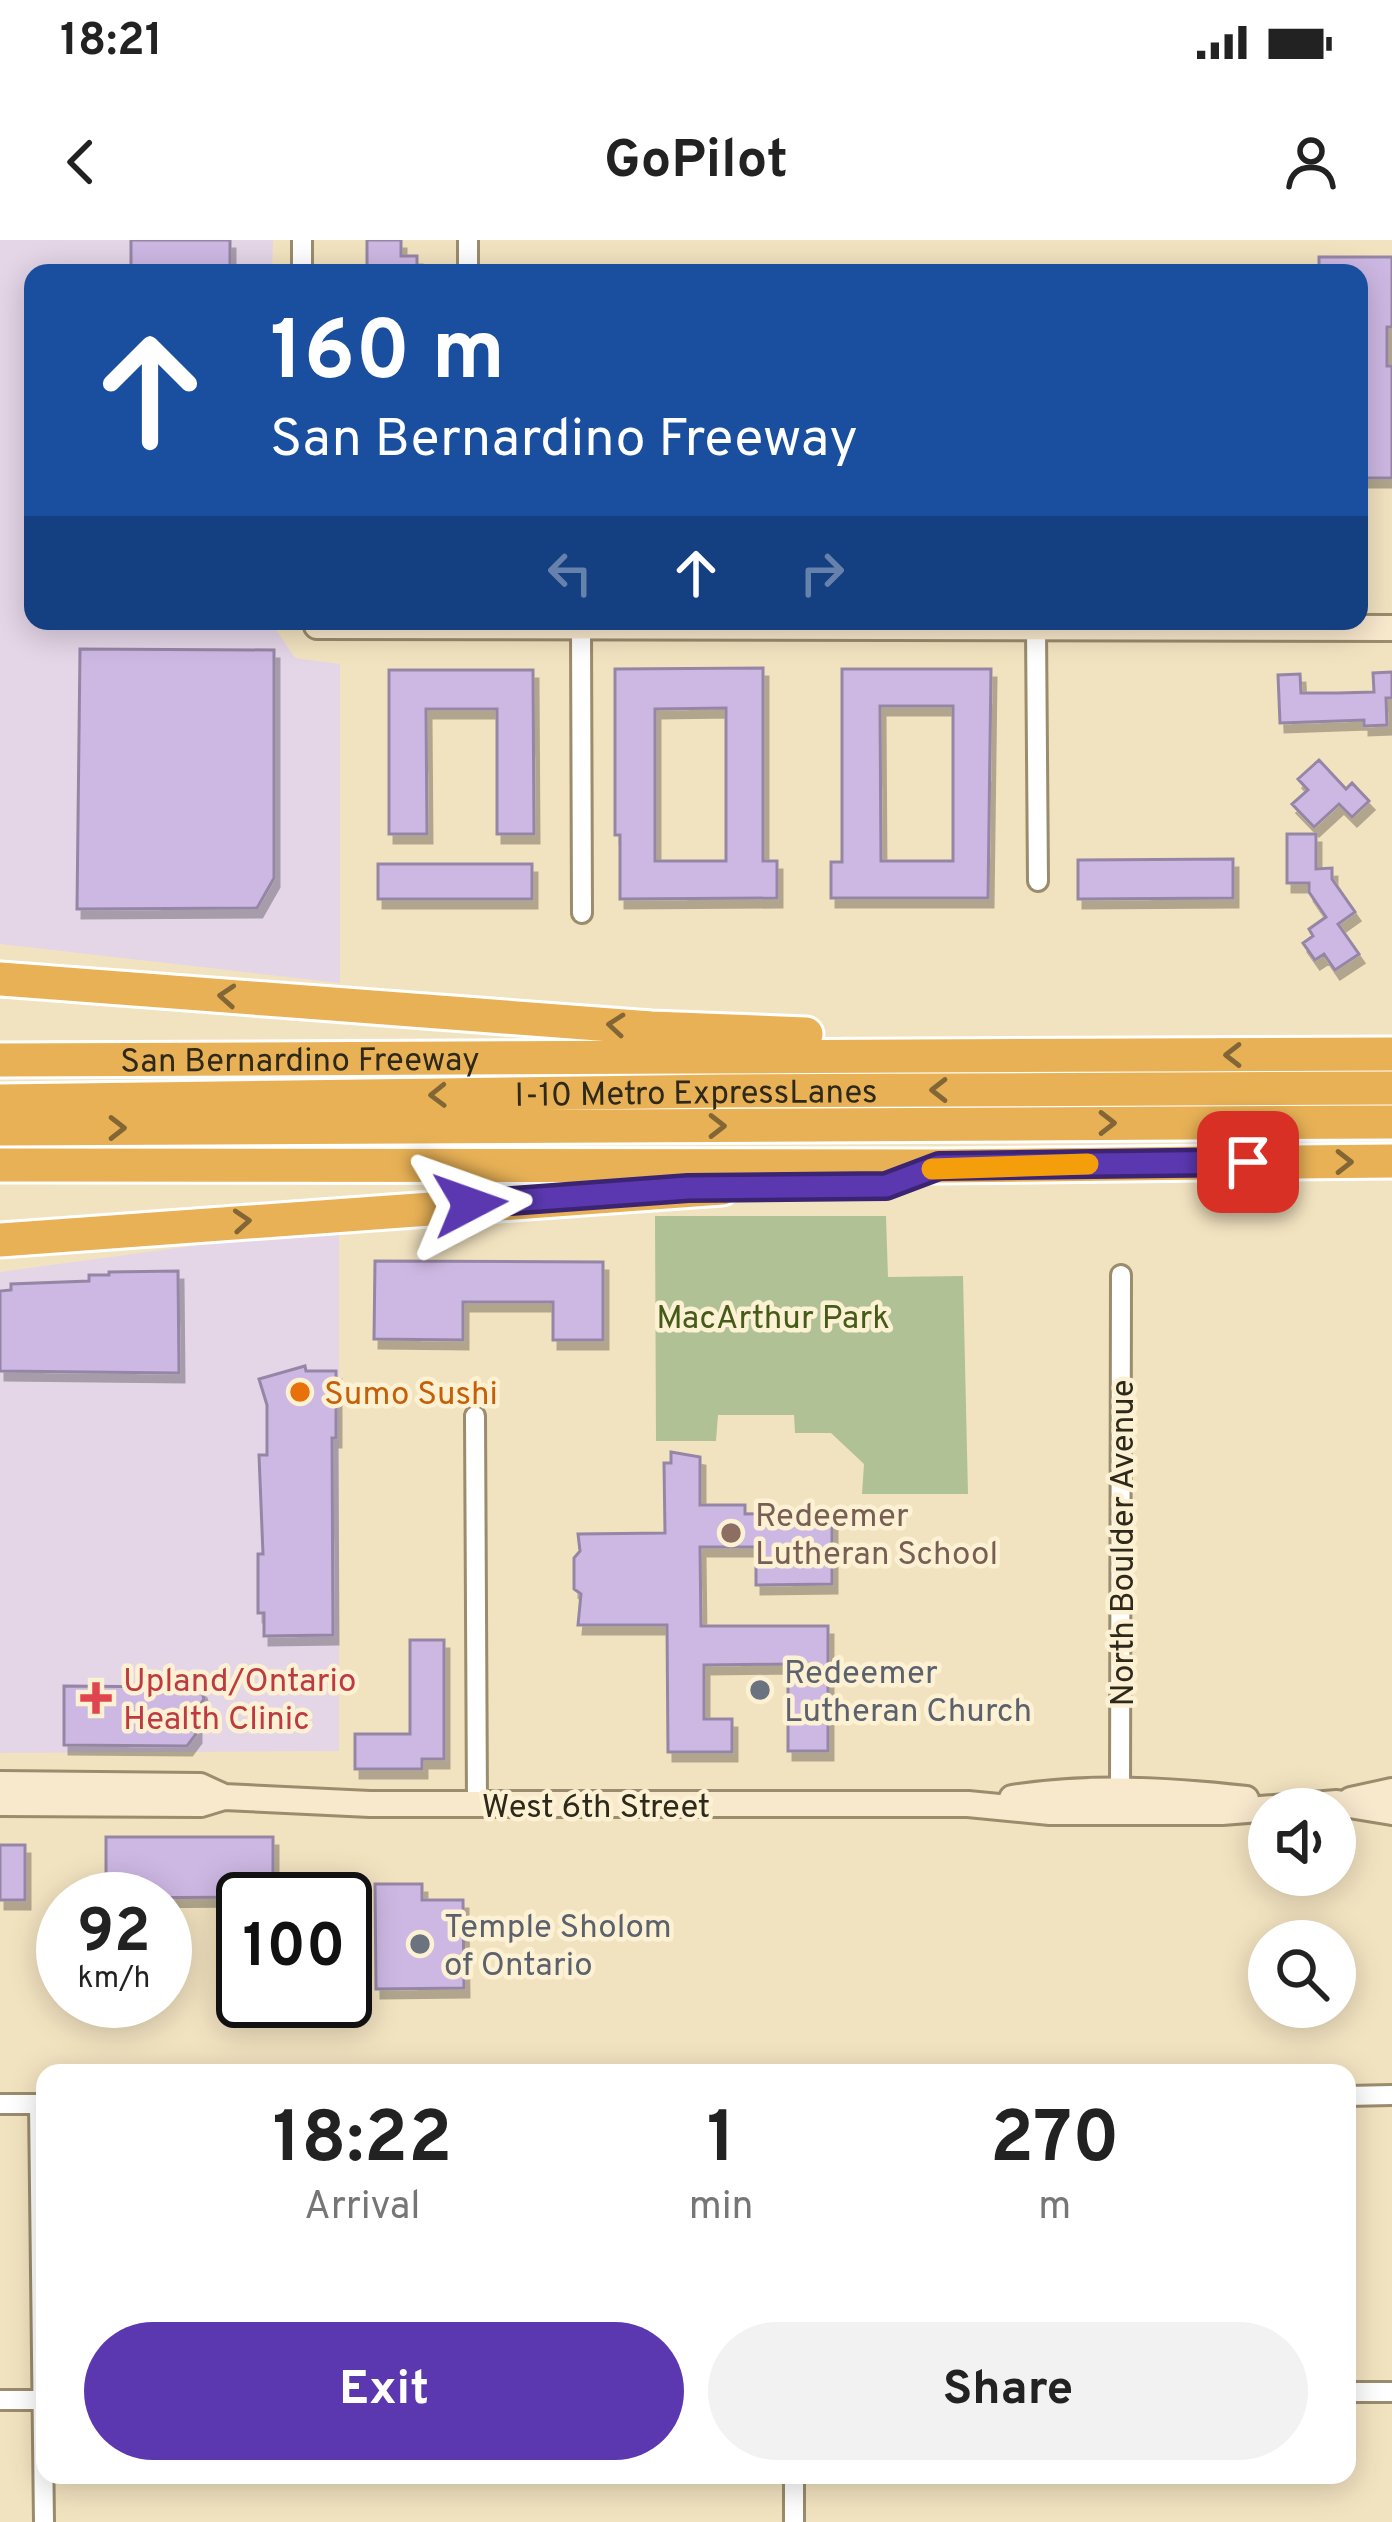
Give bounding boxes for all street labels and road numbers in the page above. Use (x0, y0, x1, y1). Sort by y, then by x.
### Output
street label: San Bernardino Freeway (120, 1041, 480, 1084)
street label: I-10 Metro ExpressLanes (514, 1073, 877, 1119)
street label: North Boulder Avenue (1104, 1380, 1146, 1706)
street label: West 6th Street (482, 1788, 710, 1830)

